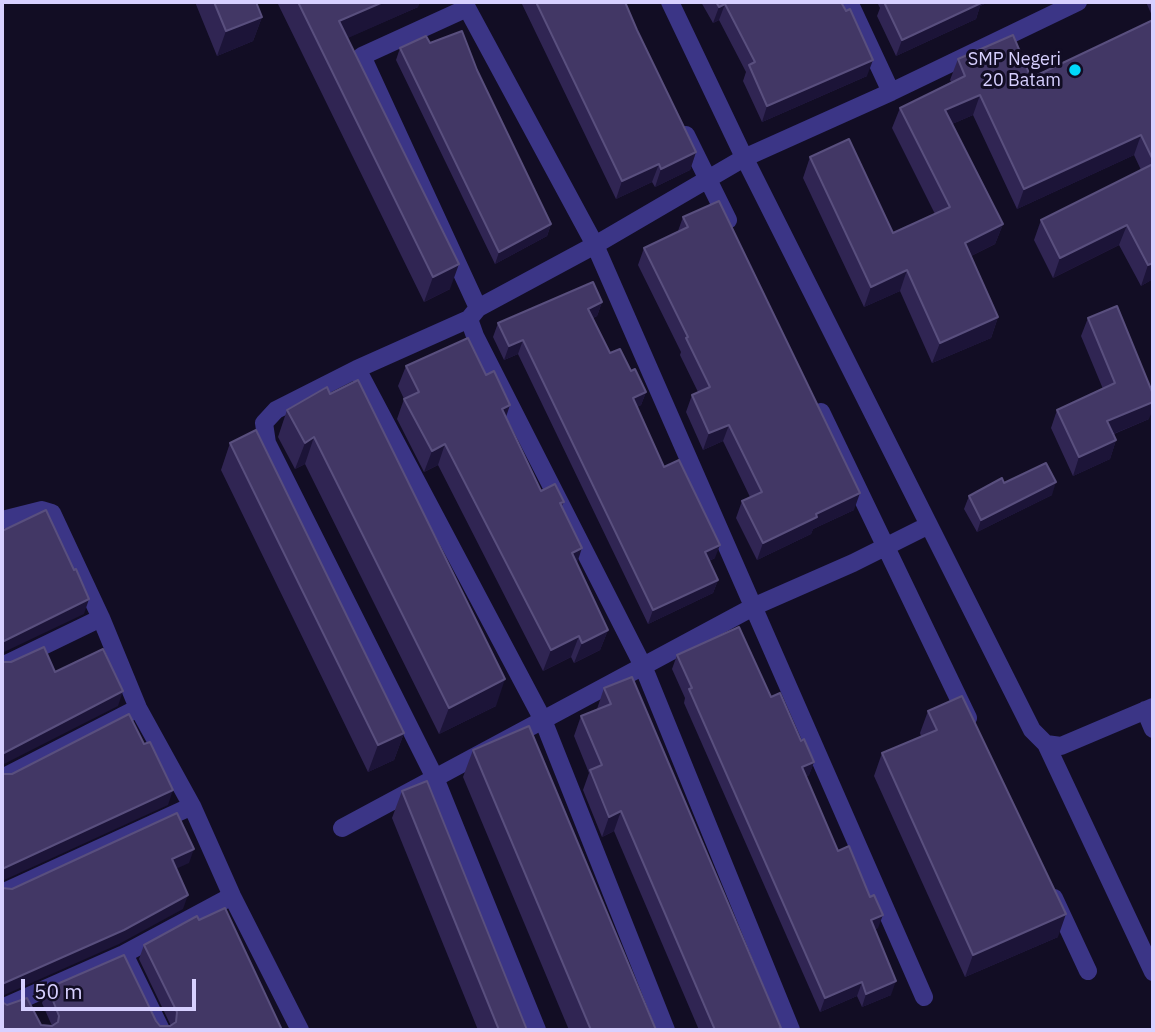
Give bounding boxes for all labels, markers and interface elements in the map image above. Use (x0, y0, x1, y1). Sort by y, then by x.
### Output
place label: SMP Negeri 20 Batam (968, 49, 1061, 92)
marker: SMP Negeri 20 Batam (1067, 62, 1083, 78)
scale bar (24, 965, 200, 1009)
text: 50 m (34, 977, 83, 1005)

